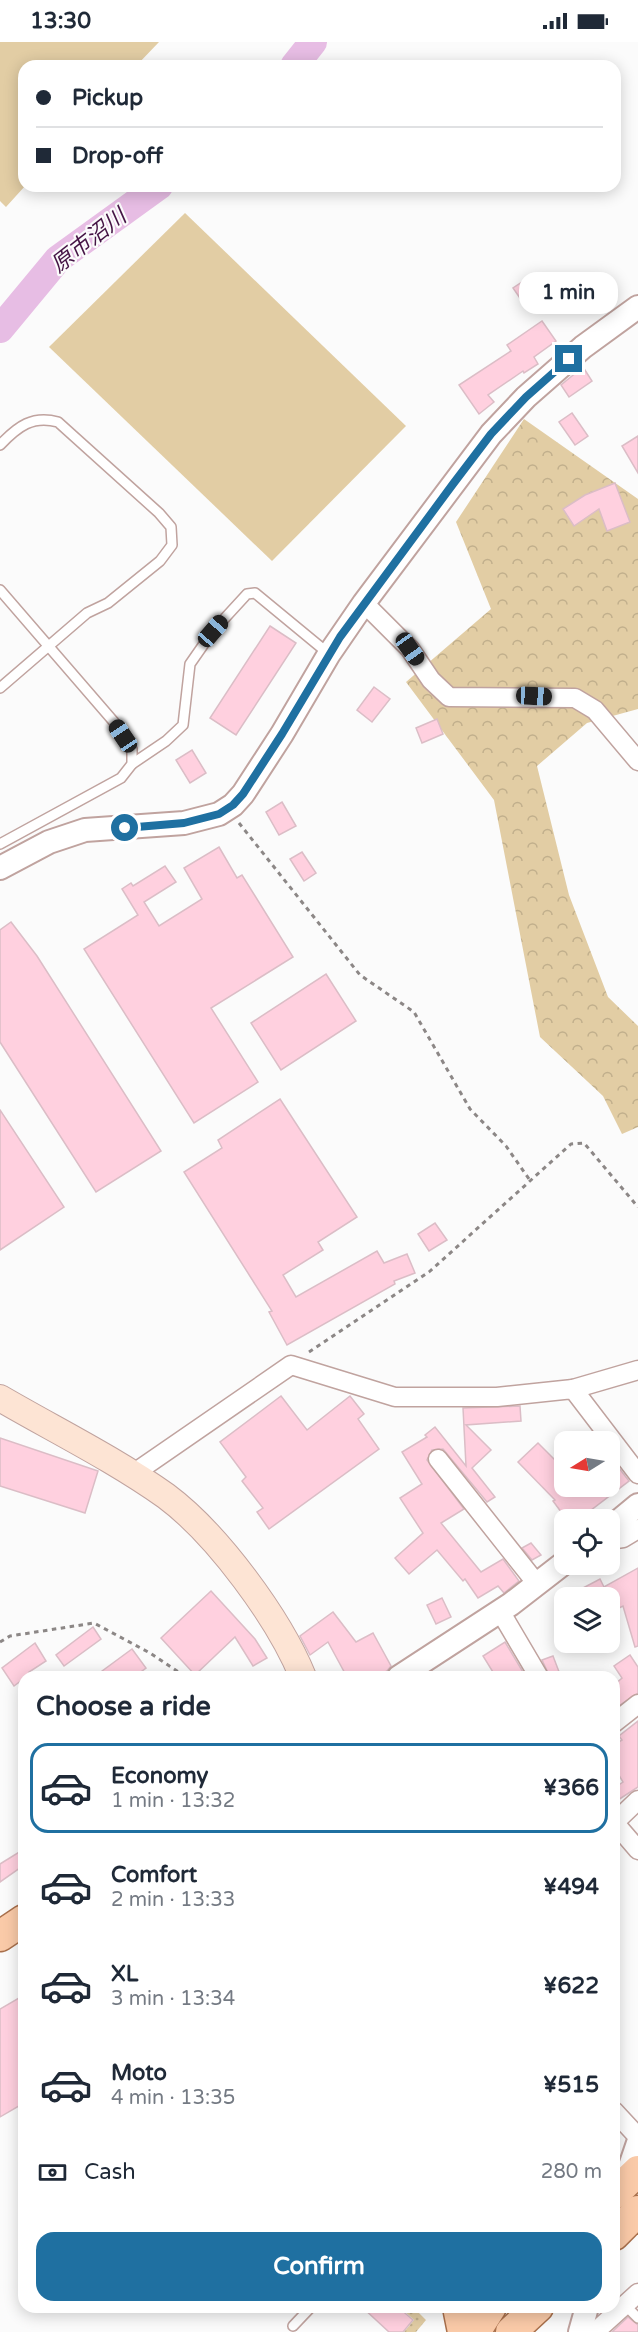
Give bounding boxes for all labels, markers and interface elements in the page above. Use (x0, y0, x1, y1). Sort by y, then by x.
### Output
text: 13:30 (30, 8, 91, 34)
text: Pickup (72, 85, 143, 111)
text: Drop-off (72, 143, 163, 169)
water label: 原市沼川 (46, 202, 133, 278)
callout: 1 min (520, 272, 618, 314)
text: 1 min (542, 281, 595, 305)
route end (555, 345, 582, 372)
car (194, 612, 232, 650)
car (392, 629, 428, 669)
car (516, 686, 552, 706)
car (105, 716, 141, 756)
route start (111, 814, 138, 841)
north arrow (554, 1431, 620, 1497)
map controls (554, 1431, 620, 1653)
button: locate (554, 1509, 620, 1575)
button: layers (554, 1587, 620, 1653)
text: Choose a ride (36, 1690, 211, 1723)
icon: car (39, 1761, 93, 1815)
text: Economy (111, 1763, 208, 1789)
text: ¥366 (543, 1775, 599, 1801)
text: 1 min · 13:32 (111, 1789, 235, 1813)
icon: car (39, 1860, 93, 1914)
text: Comfort (111, 1862, 197, 1888)
text: ¥494 (543, 1874, 599, 1900)
text: 2 min · 13:33 (111, 1888, 235, 1912)
icon: car (39, 1959, 93, 2013)
text: XL (111, 1961, 138, 1987)
text: ¥622 (543, 1973, 599, 1999)
text: 3 min · 13:34 (111, 1987, 235, 2011)
icon: car (39, 2058, 93, 2112)
text: Moto (111, 2060, 167, 2086)
text: ¥515 (543, 2072, 599, 2098)
text: 4 min · 13:35 (111, 2086, 235, 2110)
icon: cash (36, 2156, 69, 2189)
text: Cash (84, 2159, 136, 2185)
text: 280 m (541, 2160, 602, 2184)
button: Confirm (36, 2232, 602, 2301)

